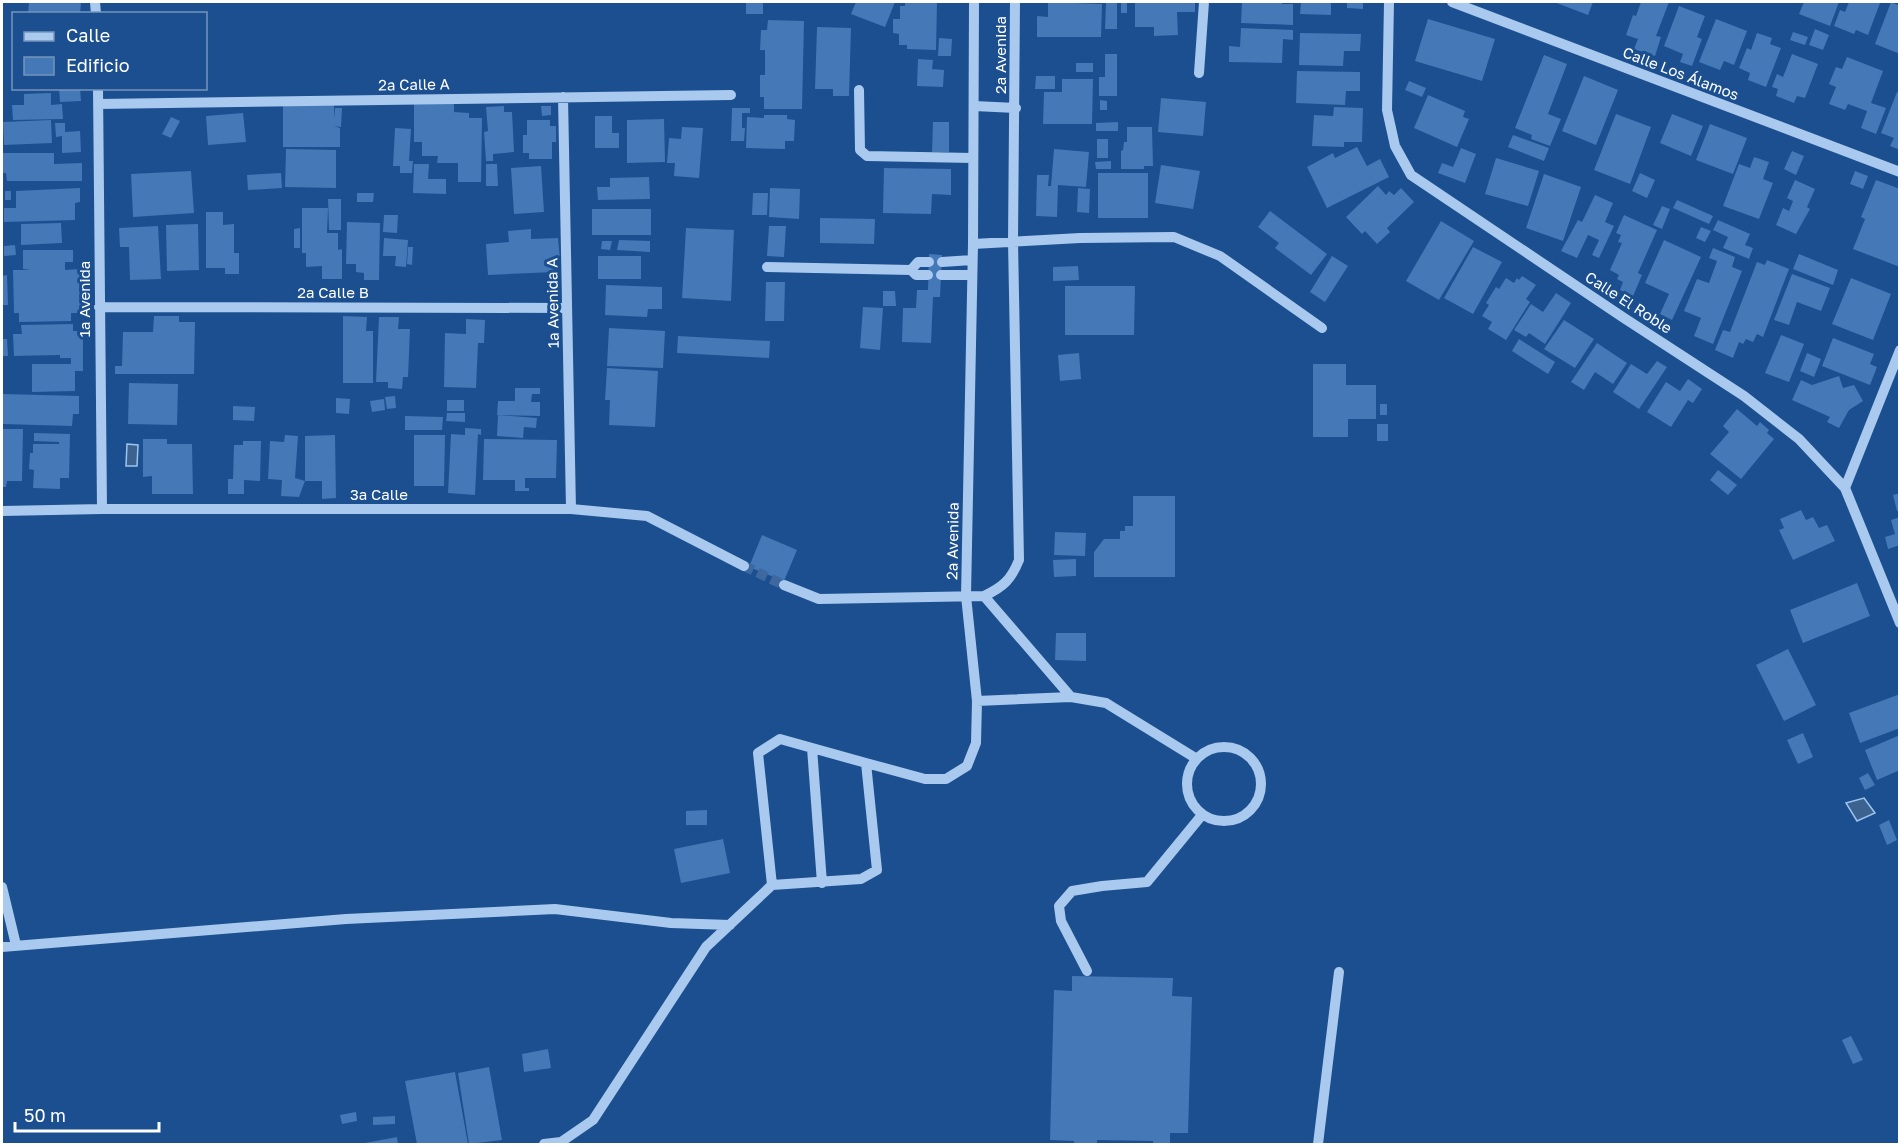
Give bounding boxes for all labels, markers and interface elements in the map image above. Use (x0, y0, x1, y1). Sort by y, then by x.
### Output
legend (12, 12, 207, 90)
street label: 2a Avenida (991, 16, 1009, 94)
text: Calle (66, 24, 110, 46)
street label: Calle Los Álamos (1620, 43, 1742, 103)
text: Edificio (66, 54, 130, 76)
street label: 2a Calle A (378, 74, 450, 94)
street label: 1a Avenida A (542, 258, 562, 348)
street label: 1a Avenida (75, 261, 93, 337)
street label: Calle El Roble (1582, 267, 1676, 337)
street label: 2a Calle B (297, 283, 369, 301)
street label: 3a Calle (350, 485, 408, 503)
street label: 2a Avenida (942, 502, 962, 580)
scale bar (15, 1095, 159, 1133)
text: 50 m (24, 1104, 66, 1126)

